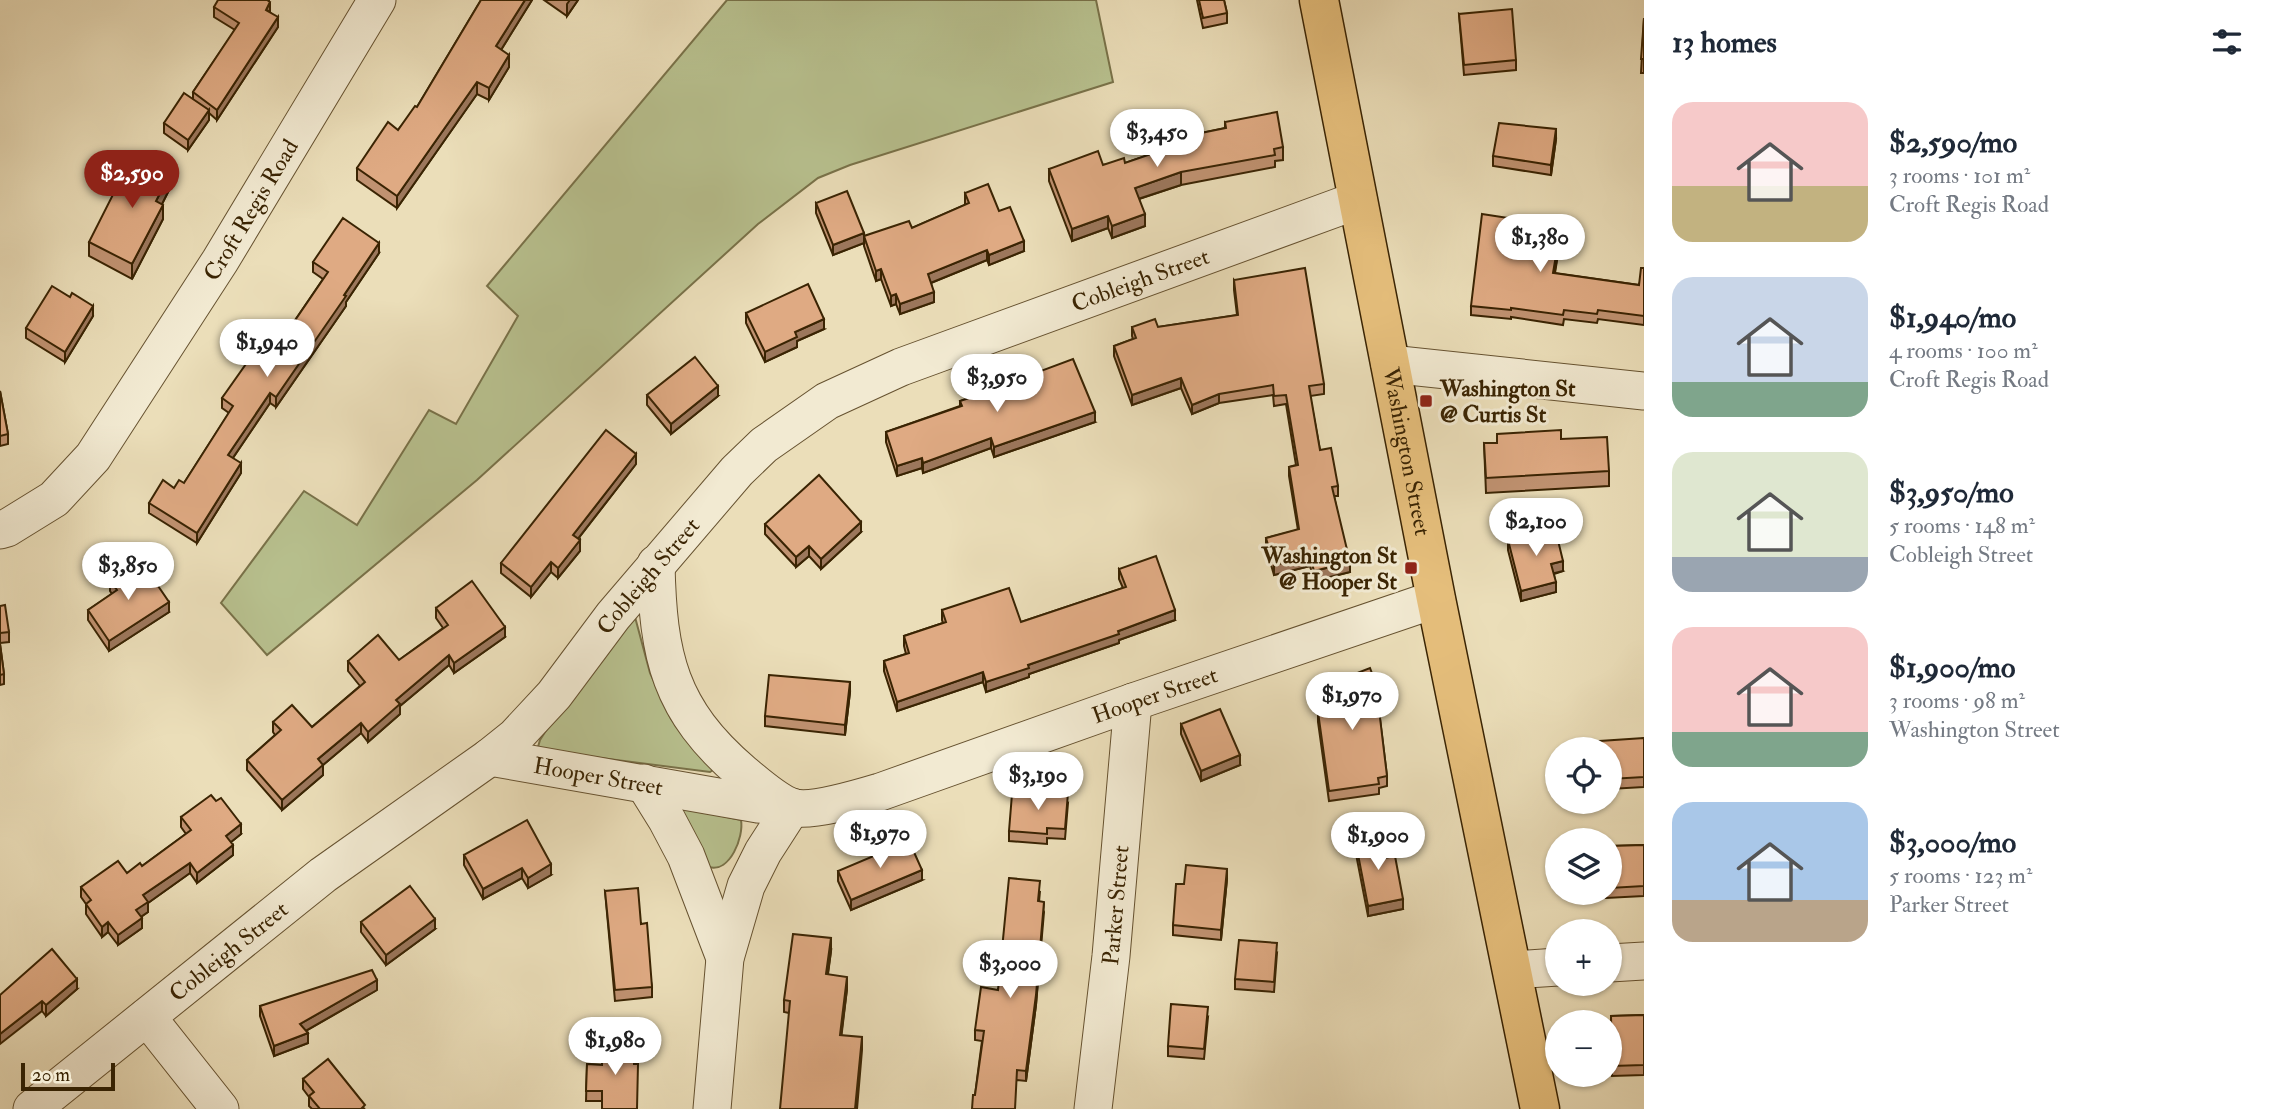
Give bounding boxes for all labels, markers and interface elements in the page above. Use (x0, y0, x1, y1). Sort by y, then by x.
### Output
icon: filters (2208, 23, 2246, 61)
text: 13 homes (1672, 24, 1777, 61)
pin: $3,450 (1100, 110, 1214, 169)
text: $3,450 (1126, 117, 1188, 146)
text: $2,590/mo (1889, 124, 2017, 161)
icon: home (1728, 130, 1812, 214)
street label: Croft Regis Road (197, 134, 305, 286)
pin: $2,590 (75, 150, 189, 210)
text: $2,590 (100, 158, 164, 187)
text: 3 rooms · 101 m² (1889, 161, 2030, 190)
text: Croft Regis Road (1889, 190, 2049, 219)
pin: $1,380 (1483, 215, 1597, 274)
text: $1,380 (1511, 222, 1569, 251)
street label: Cobleigh Street (1068, 242, 1213, 318)
text: $1,940/mo (1889, 299, 2016, 336)
icon: home (1728, 305, 1812, 389)
pin: $1,940 (210, 320, 324, 379)
text: $1,940 (236, 327, 298, 356)
text: 4 rooms · 100 m² (1889, 336, 2038, 365)
pin: $3,950 (940, 354, 1054, 414)
text: $3,950 (967, 362, 1027, 391)
street label: Washington Street (1376, 364, 1437, 538)
text: Croft Regis Road (1889, 365, 2049, 394)
place label: Washington St @ Curtis St (1439, 374, 1576, 429)
marker: Washington St @ Curtis St (1418, 393, 1434, 409)
text: $3,950/mo (1889, 474, 2014, 511)
icon: home (1728, 480, 1812, 564)
pin: $2,100 (1479, 498, 1593, 558)
text: $2,100 (1505, 506, 1567, 535)
text: 5 rooms · 148 m² (1889, 511, 2035, 540)
street label: Cobleigh Street (590, 512, 706, 640)
text: Cobleigh Street (1889, 540, 2033, 569)
place label: Washington St @ Hooper St (1261, 541, 1398, 597)
pin: $3,850 (71, 542, 185, 602)
text: $3,850 (98, 550, 158, 579)
marker: Washington St @ Hooper St (1403, 560, 1419, 576)
text: $1,900/mo (1889, 649, 2015, 686)
icon: home (1728, 655, 1812, 739)
street label: Hooper Street (1088, 660, 1221, 730)
pin: $1,970 (1295, 672, 1409, 732)
text: $1,970 (1322, 680, 1382, 709)
text: 3 rooms · 98 m² (1889, 686, 2025, 715)
text: Washington Street (1889, 715, 2060, 744)
map controls (1545, 737, 1622, 1087)
button: locate (1545, 737, 1622, 814)
street label: Hooper Street (531, 751, 665, 802)
pin: $3,190 (981, 752, 1095, 812)
text: $3,190 (1008, 760, 1068, 789)
pin: $1,970 (823, 810, 937, 870)
pin: $1,900 (1321, 812, 1435, 872)
text: $1,970 (850, 818, 910, 847)
text: $1,900 (1347, 820, 1409, 849)
text: $3,000/mo (1889, 824, 2016, 861)
button: layers (1545, 828, 1622, 905)
icon: home (1728, 830, 1812, 914)
street label: Parker Street (1096, 844, 1136, 967)
text: 5 rooms · 123 m² (1889, 861, 2032, 890)
text: Parker Street (1889, 890, 2009, 919)
street label: Cobleigh Street (163, 895, 294, 1008)
button: + (1545, 919, 1622, 996)
pin: $3,000 (953, 940, 1067, 1000)
text: $3,000 (979, 948, 1041, 977)
button: − (1545, 1010, 1622, 1087)
pin: $1,980 (558, 1018, 672, 1077)
text: $1,980 (584, 1025, 646, 1054)
scale bar (21, 1060, 116, 1092)
text: 20 m (32, 1063, 70, 1087)

